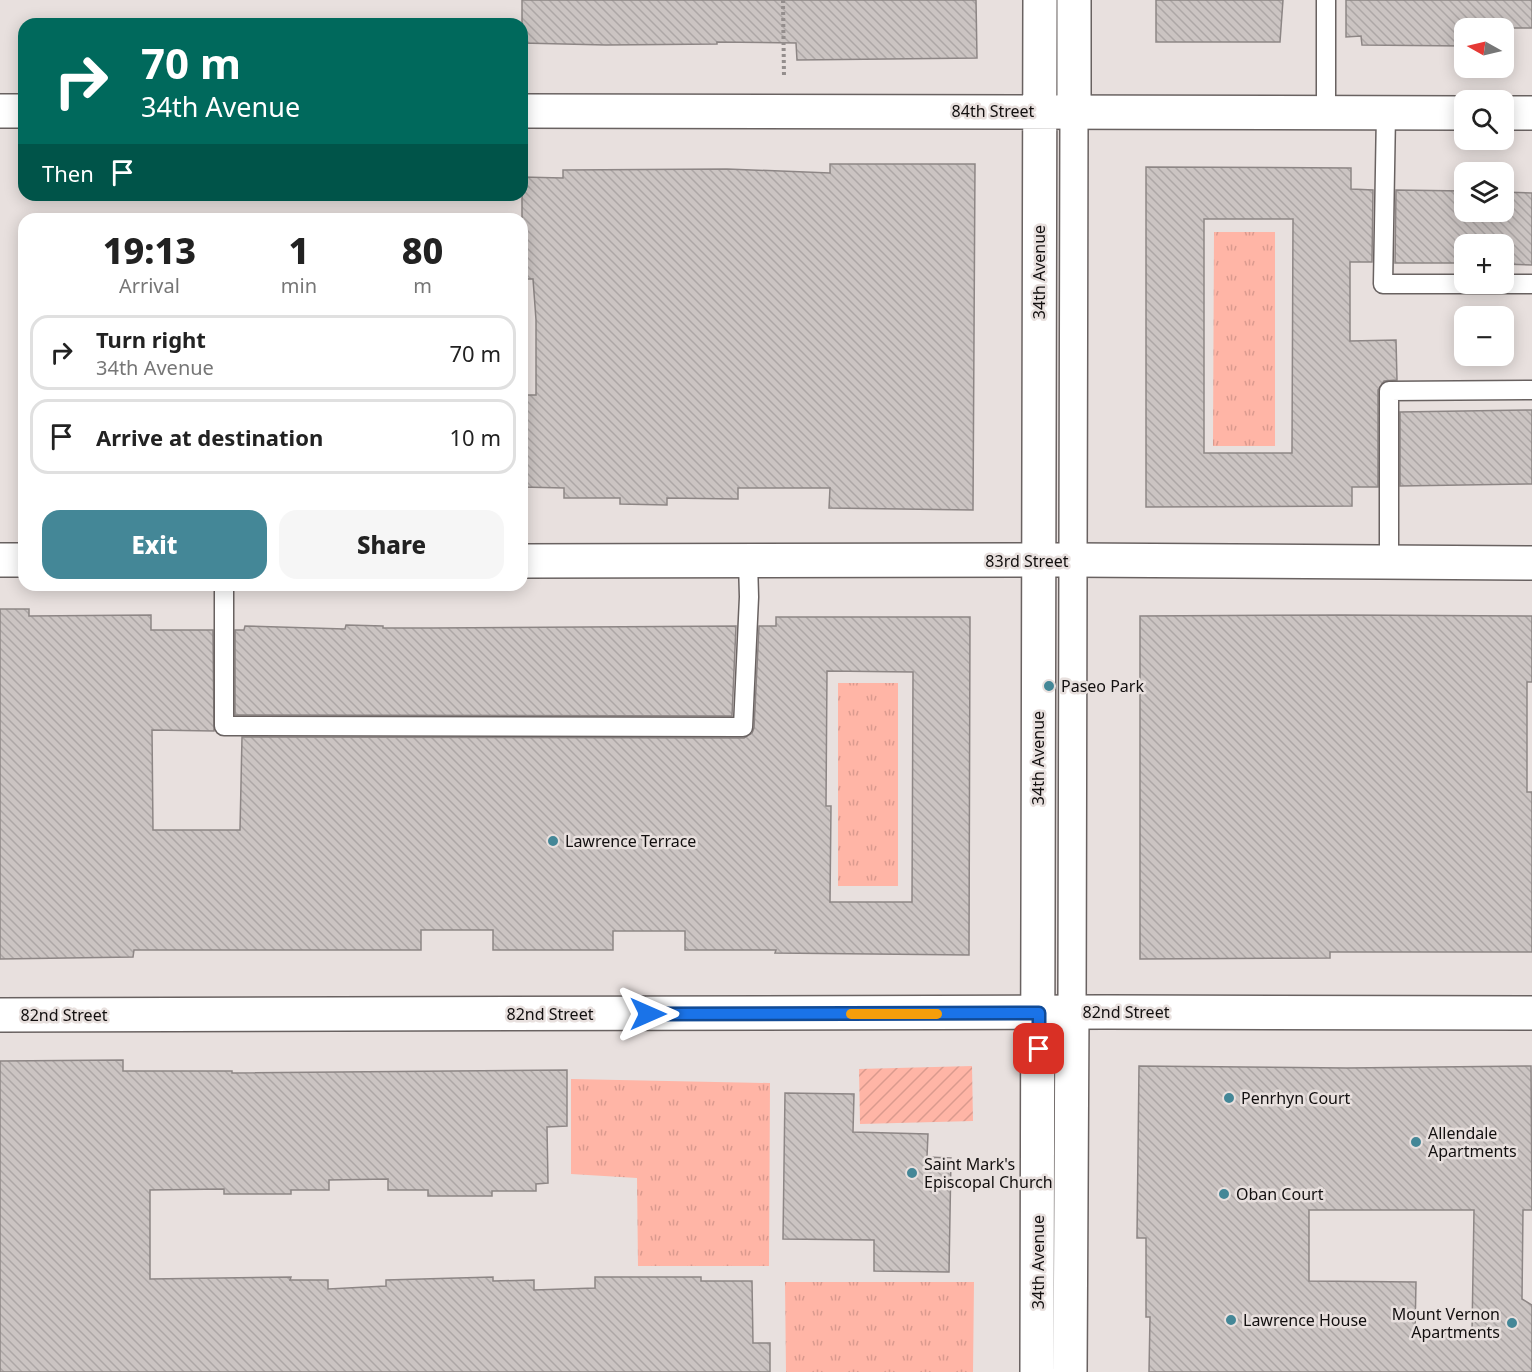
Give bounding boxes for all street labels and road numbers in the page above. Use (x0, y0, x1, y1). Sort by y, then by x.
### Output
street label: 84th Street (952, 100, 1035, 122)
street label: 34th Avenue (1028, 225, 1050, 319)
street label: 83rd Street (985, 550, 1069, 572)
street label: 34th Avenue (1027, 711, 1049, 805)
street label: 82nd Street (1083, 1001, 1170, 1023)
street label: 82nd Street (507, 1003, 594, 1025)
street label: 82nd Street (21, 1004, 108, 1026)
street label: 34th Avenue (1027, 1215, 1049, 1309)

